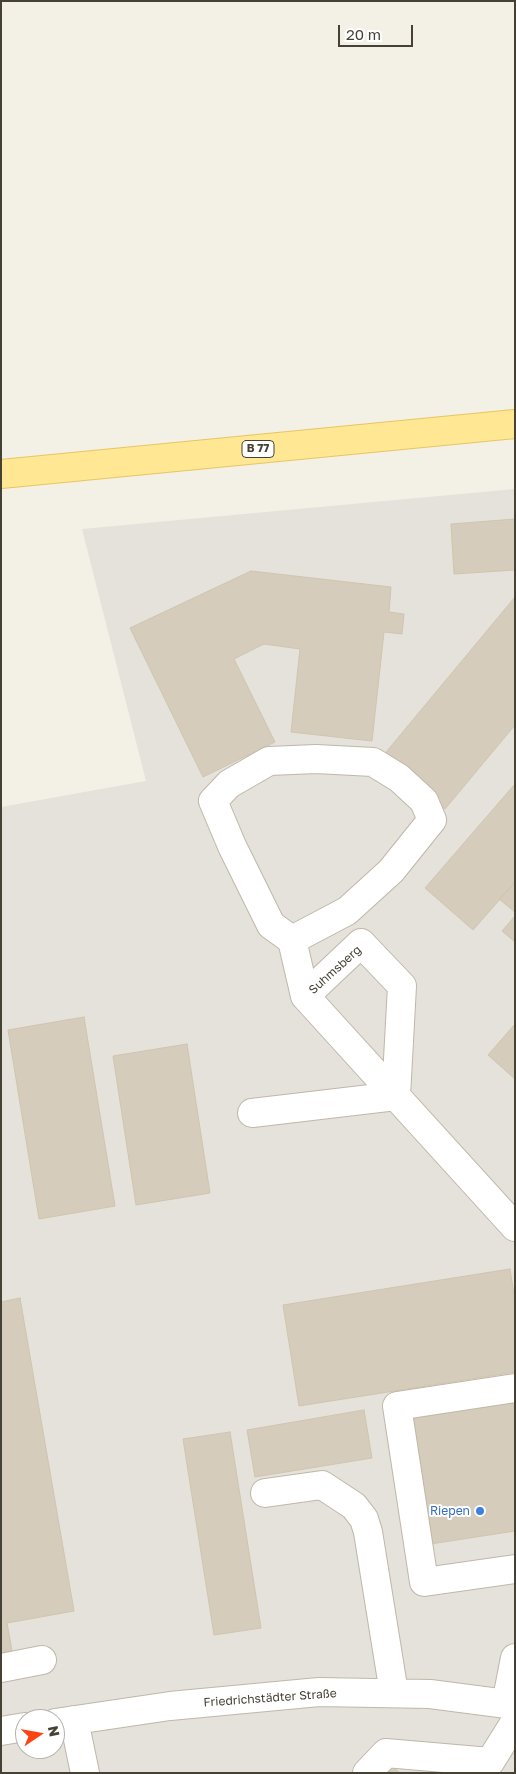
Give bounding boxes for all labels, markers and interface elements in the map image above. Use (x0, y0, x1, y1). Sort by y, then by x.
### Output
scale bar (341, 15, 416, 47)
text: 20 m (346, 25, 381, 43)
road number: B 77 (242, 440, 274, 458)
street label: Suhmsberg (306, 943, 364, 997)
place label: Riepen (430, 1504, 470, 1518)
marker: Riepen (474, 1505, 486, 1517)
street label: Friedrichstädter Straße (203, 1686, 337, 1710)
north arrow (15, 1709, 65, 1759)
text: N (45, 1724, 64, 1738)

